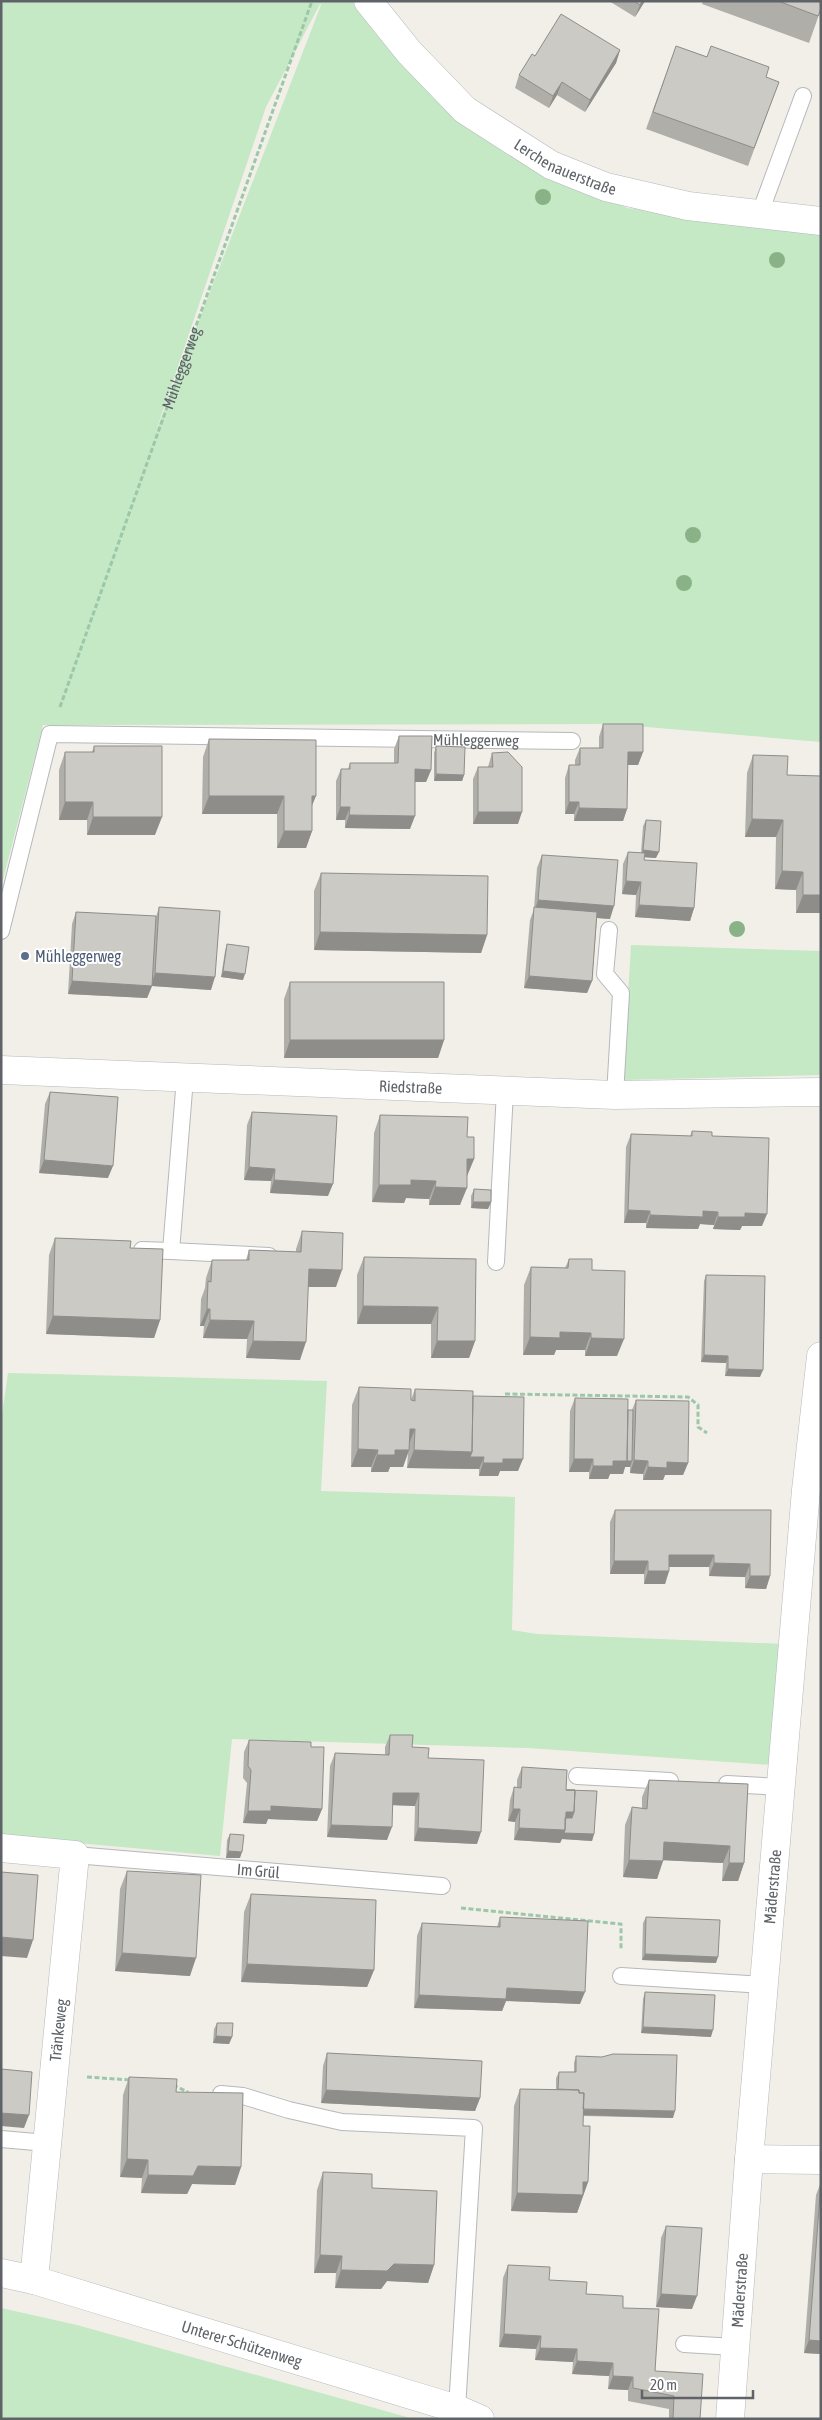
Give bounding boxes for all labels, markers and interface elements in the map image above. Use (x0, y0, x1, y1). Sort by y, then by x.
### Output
street label: Lerchenauerstraße (511, 135, 618, 198)
street label: Mühleggerweg (158, 324, 205, 412)
street label: Mühleggerweg (433, 730, 519, 750)
place label: Mühleggerweg (35, 947, 121, 966)
marker: Mühleggerweg (19, 950, 31, 962)
street label: Riedstraße (379, 1076, 443, 1097)
street label: Mäderstraße (760, 1849, 784, 1925)
street label: Im Grül (236, 1860, 281, 1881)
street label: Tränkeweg (46, 1998, 71, 2062)
street label: Mäderstraße (728, 2252, 751, 2328)
street label: Unterer Schützenweg (179, 2317, 304, 2371)
scale bar (642, 2368, 753, 2400)
text: 20 m (650, 2376, 677, 2393)

